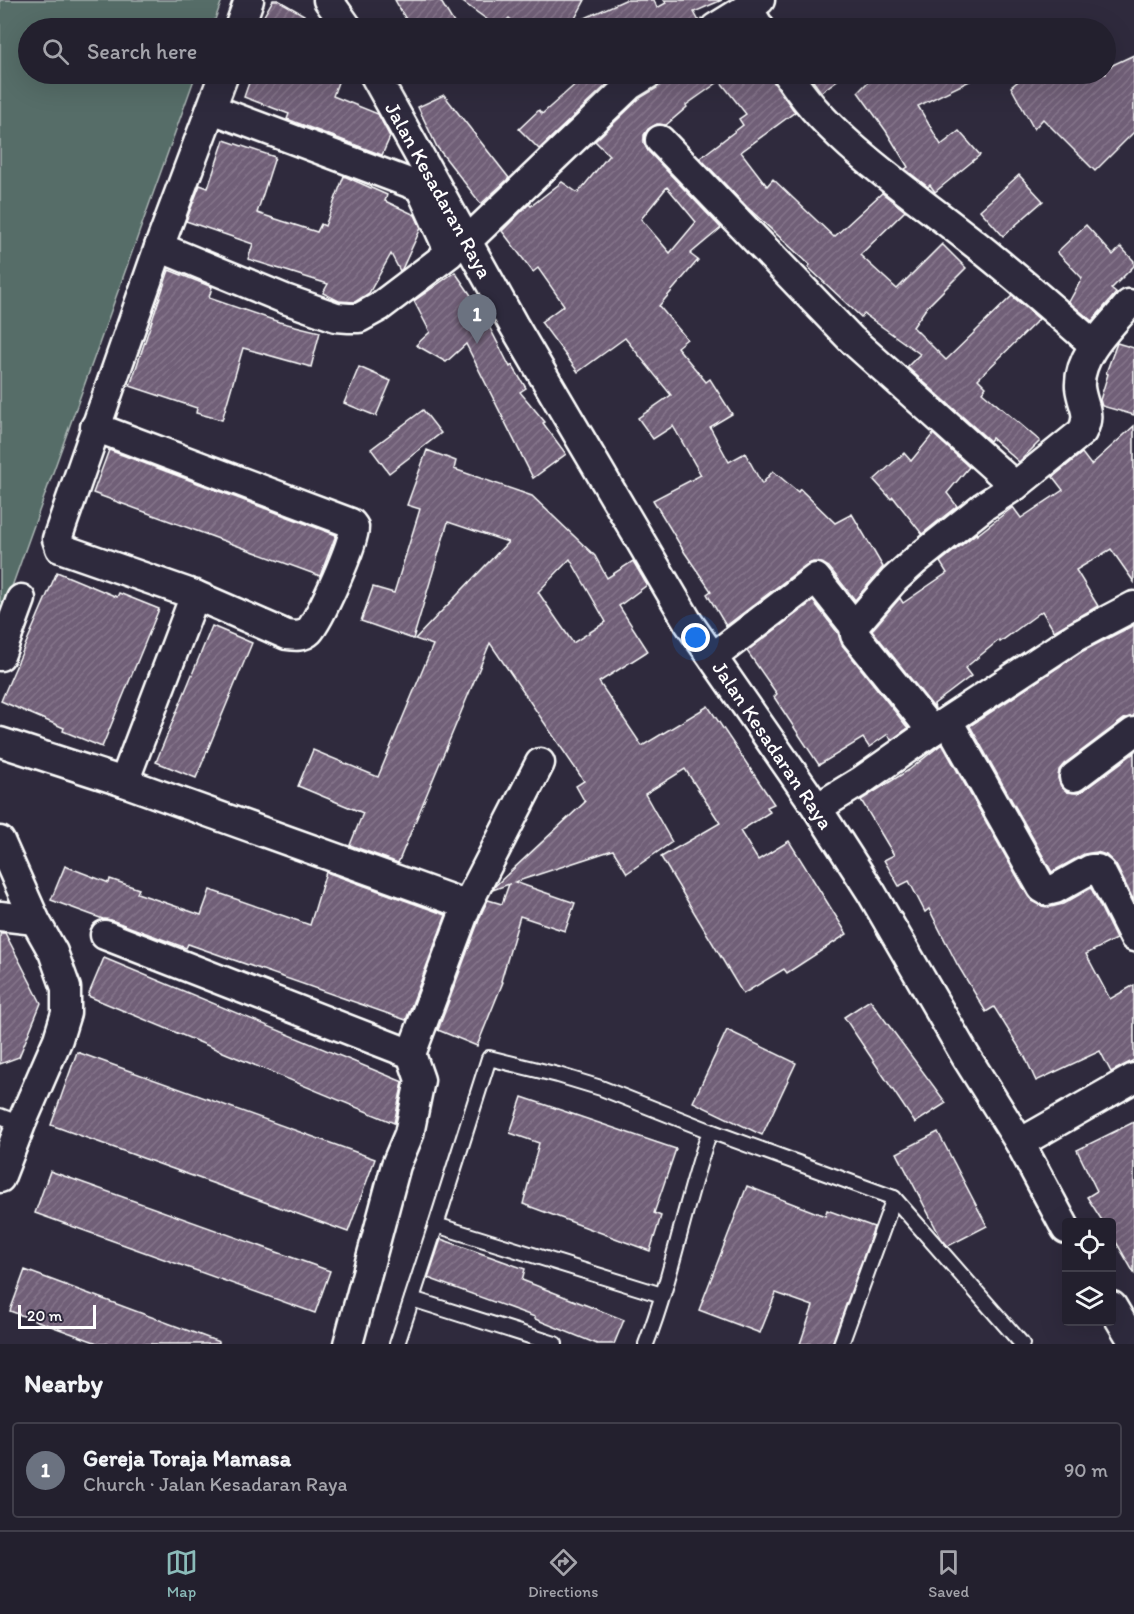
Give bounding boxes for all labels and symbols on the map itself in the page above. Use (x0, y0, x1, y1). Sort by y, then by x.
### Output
street label: Jalan Kesadaran Raya (380, 98, 498, 282)
pin: 1 (458, 294, 496, 344)
your location (681, 623, 710, 652)
street label: Jalan Kesadaran Raya (707, 656, 839, 834)
scale bar (18, 1302, 96, 1330)

